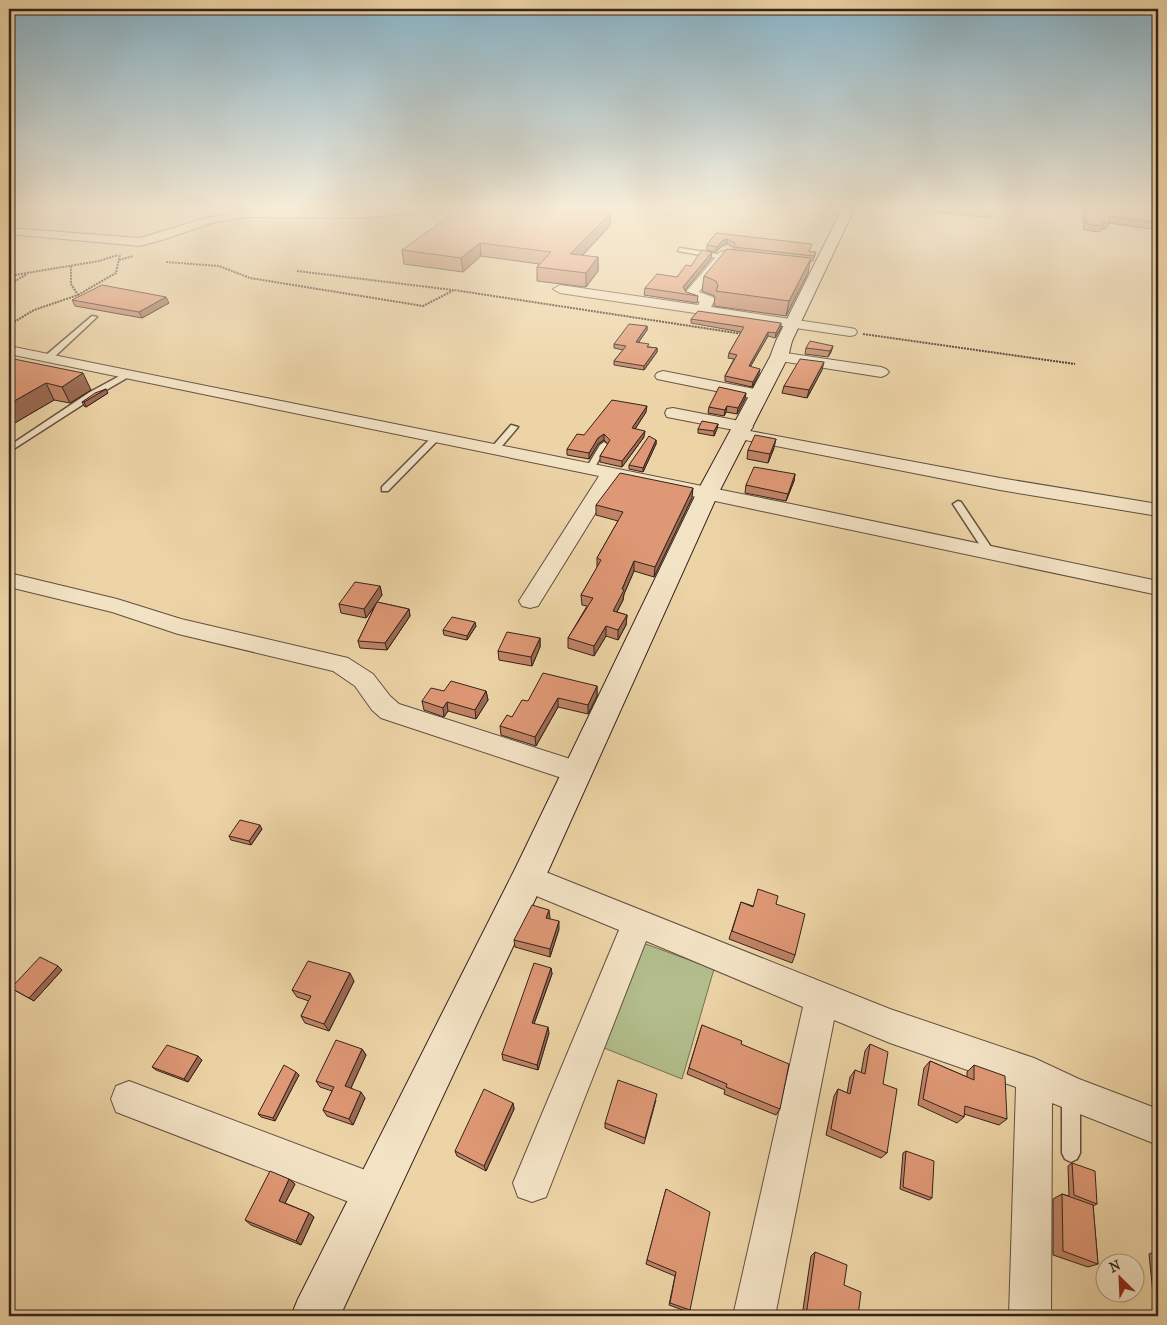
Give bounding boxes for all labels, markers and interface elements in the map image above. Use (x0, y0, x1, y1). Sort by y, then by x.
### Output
north arrow (1094, 1252, 1144, 1302)
text: N (1107, 1257, 1124, 1277)

